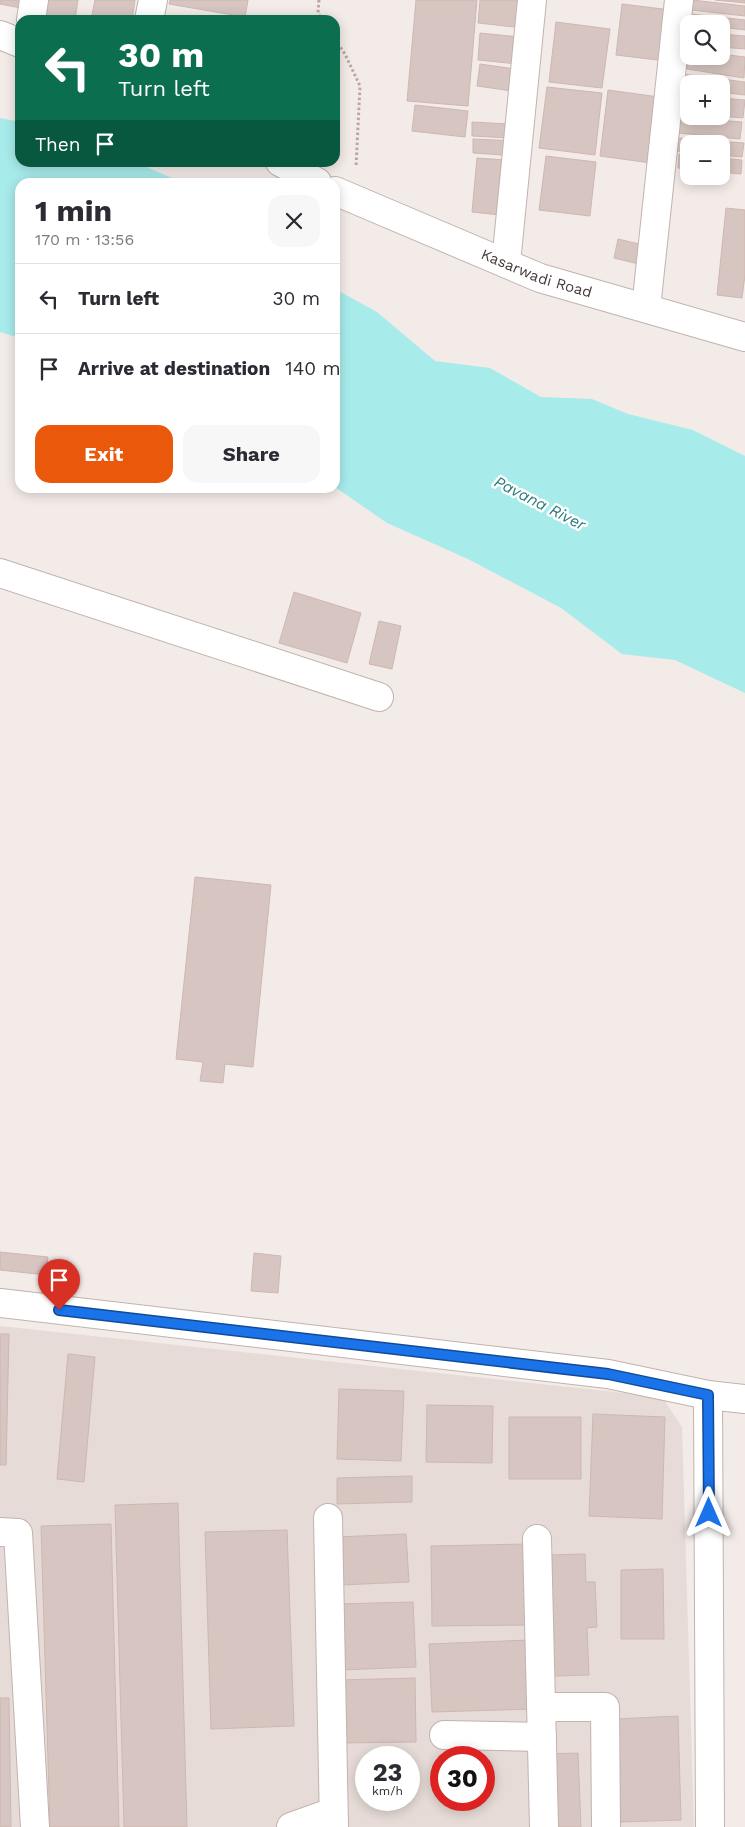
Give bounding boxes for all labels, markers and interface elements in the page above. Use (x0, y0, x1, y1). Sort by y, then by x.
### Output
map controls (680, 15, 730, 185)
button: search (680, 15, 730, 65)
text: 30 m (118, 34, 204, 76)
icon: left (35, 35, 100, 100)
button: + (680, 75, 730, 125)
text: Turn left (118, 76, 210, 101)
icon: arrive (91, 130, 119, 158)
text: Then (35, 133, 81, 156)
button: − (680, 135, 730, 185)
text: 1 min (35, 193, 112, 228)
button: close (268, 195, 320, 247)
text: 170 m · 13:56 (35, 230, 134, 249)
street label: Kasarwadi Road (478, 245, 594, 301)
icon: left (35, 285, 63, 313)
text: Turn left (78, 287, 159, 310)
text: 30 m (273, 287, 320, 310)
icon: arrive (35, 355, 63, 383)
text: Arrive at destination (78, 357, 270, 380)
text: 140 m (285, 357, 341, 380)
button: Exit (35, 425, 173, 483)
button: Share (183, 425, 320, 483)
water label: Pavana River (491, 472, 590, 535)
pin (38, 1259, 80, 1310)
icon: arrive (45, 1266, 73, 1294)
position arrow (682, 1486, 734, 1538)
speed limit sign: 30 (430, 1746, 495, 1811)
text: 23 (373, 1758, 402, 1787)
text: km/h (372, 1784, 403, 1798)

